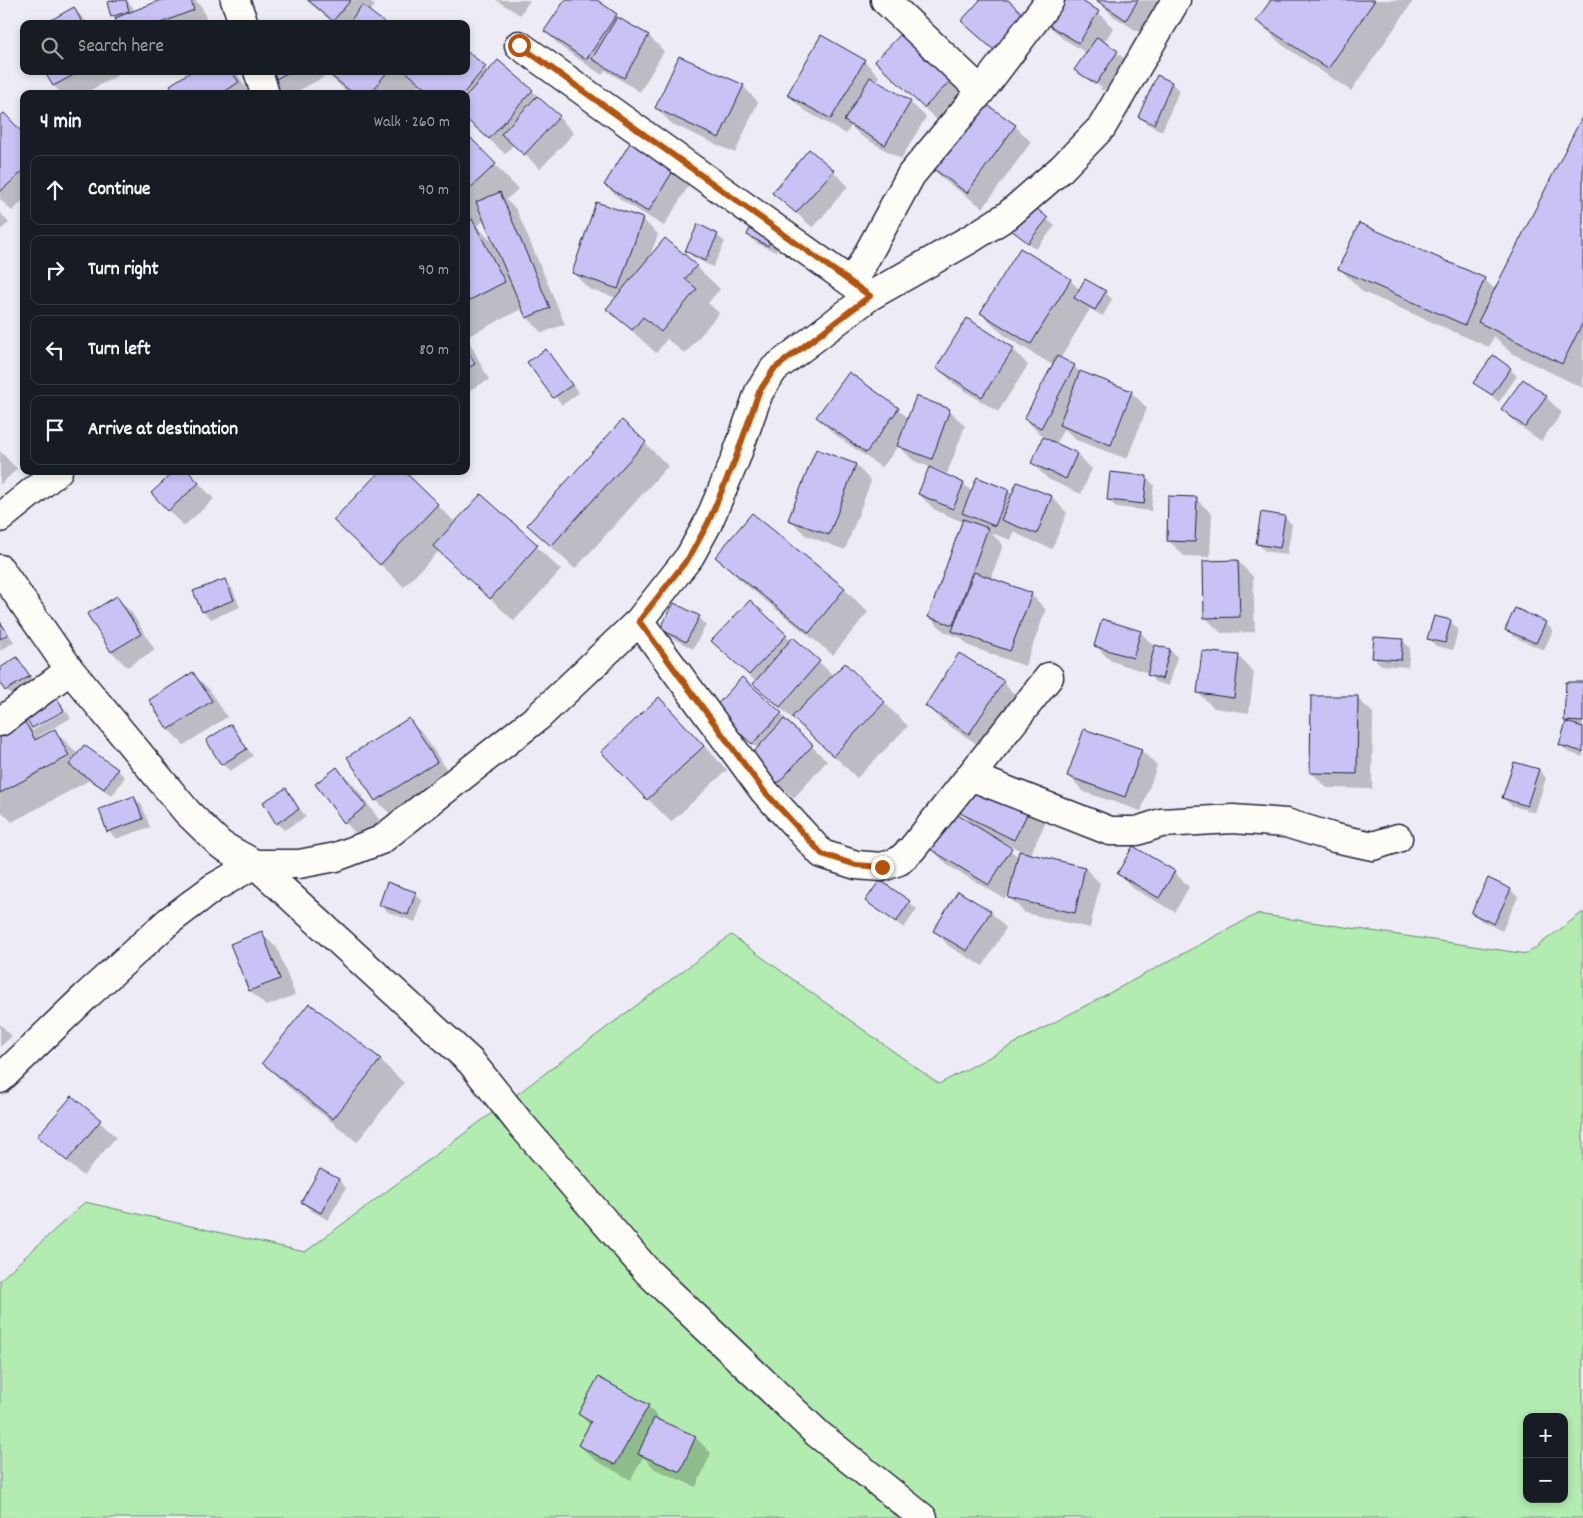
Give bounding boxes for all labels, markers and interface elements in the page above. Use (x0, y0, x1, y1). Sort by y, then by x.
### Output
search box (20, 20, 470, 75)
icon: search (38, 34, 66, 62)
text: Search here (78, 34, 164, 61)
route start (508, 34, 531, 57)
text: 4 min (40, 108, 82, 138)
text: Walk · 260 m (374, 111, 450, 134)
icon: ahead (41, 176, 69, 204)
text: Continue (88, 177, 150, 204)
text: 90 m (418, 179, 449, 202)
icon: right (41, 256, 69, 284)
text: Turn right (88, 257, 159, 284)
text: 90 m (418, 259, 449, 282)
icon: left (41, 336, 69, 364)
text: Turn left (88, 337, 151, 364)
text: 80 m (419, 339, 449, 362)
icon: arrive (41, 416, 69, 444)
text: Arrive at destination (88, 417, 238, 444)
route end (871, 856, 894, 879)
map controls (1523, 1413, 1568, 1503)
button: + (1523, 1413, 1568, 1458)
button: − (1523, 1458, 1568, 1503)

